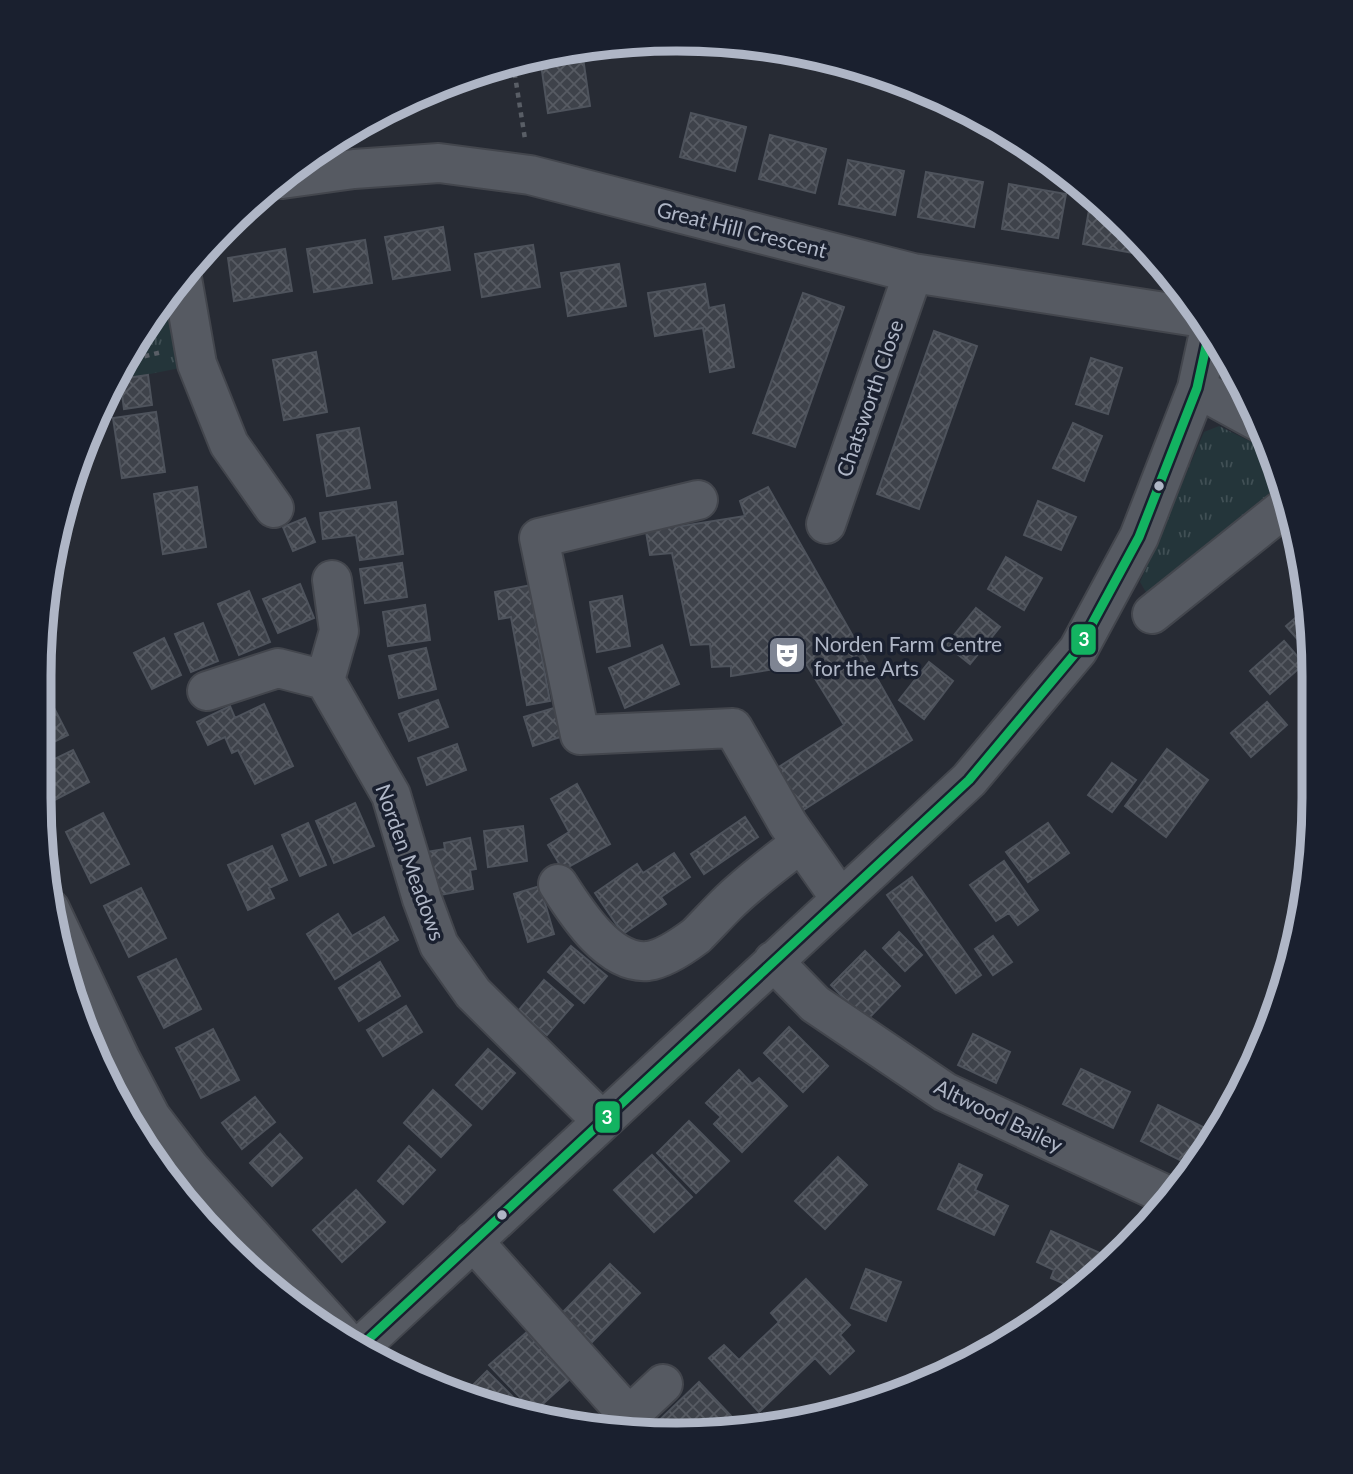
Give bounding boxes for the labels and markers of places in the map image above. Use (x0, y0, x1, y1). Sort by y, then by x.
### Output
unlabelled marker (1152, 479, 1166, 493)
place label: Norden Farm Centre for the Arts (814, 631, 1002, 680)
theatre icon: Norden Farm Centre for the Arts (766, 634, 808, 676)
unlabelled marker (495, 1208, 509, 1222)

